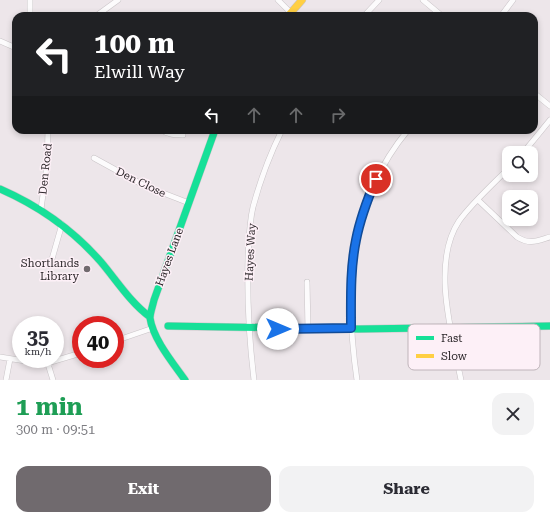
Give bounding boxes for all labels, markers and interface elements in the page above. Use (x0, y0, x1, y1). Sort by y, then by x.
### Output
text: 100 m (94, 27, 175, 60)
icon: left (28, 28, 80, 80)
text: Elwill Way (94, 61, 185, 82)
icon: left (201, 104, 223, 126)
icon: ahead (243, 104, 265, 126)
icon: ahead (285, 104, 307, 126)
icon: right (327, 104, 349, 126)
street label: Den Road (36, 143, 55, 195)
map controls (502, 146, 538, 226)
button: search (502, 146, 538, 182)
pin (359, 162, 393, 196)
street label: Den Close (114, 165, 168, 200)
icon: arrive (365, 168, 387, 190)
button: layers (502, 190, 538, 226)
street label: Hayes Way (242, 222, 259, 281)
street label: Hayes Lane (153, 226, 186, 288)
place label: Shortlands Library (21, 257, 79, 283)
marker: Shortlands Library (82, 264, 92, 274)
position arrow (257, 308, 299, 350)
speed limit sign: 40 (72, 316, 124, 368)
legend (408, 324, 540, 370)
text: 35 (27, 325, 49, 349)
text: Fast (441, 332, 462, 345)
text: km/h (25, 346, 51, 357)
text: Slow (441, 350, 468, 363)
text: 1 min (16, 393, 83, 421)
button: close (492, 393, 534, 435)
text: 300 m · 09:51 (16, 422, 95, 437)
button: Exit (16, 466, 271, 512)
button: Share (279, 466, 534, 512)

